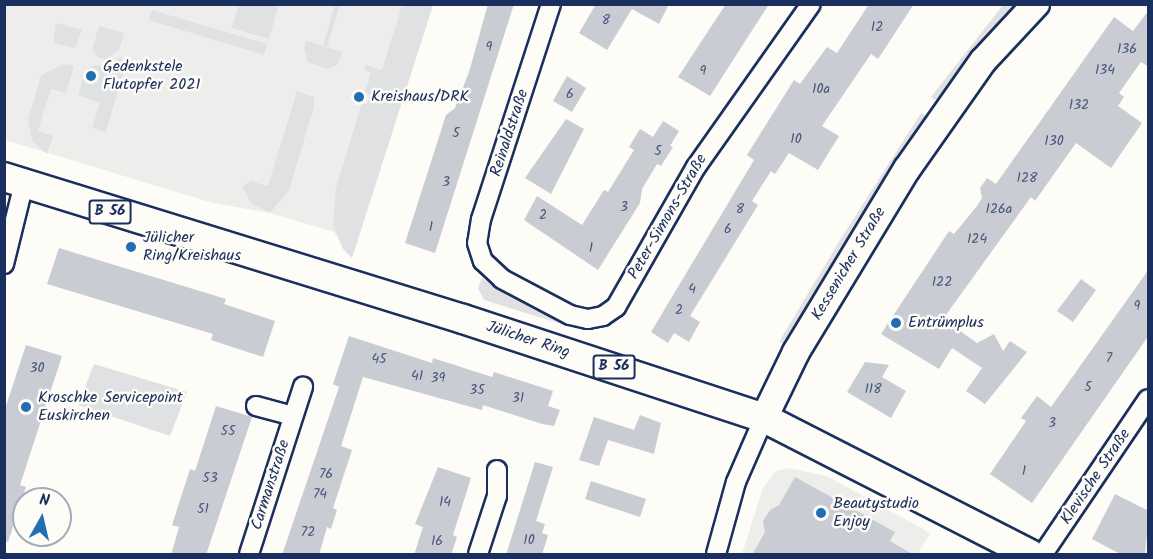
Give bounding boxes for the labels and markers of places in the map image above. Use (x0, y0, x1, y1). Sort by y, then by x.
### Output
place label: Gedenkstele Flutopfer 2021 (103, 57, 201, 95)
marker: Gedenkstele Flutopfer 2021 (84, 69, 98, 83)
place label: Kreishaus/DRK (371, 87, 469, 107)
marker: Kreishaus/DRK (352, 90, 366, 104)
place label: Jülicher Ring/Kreishaus (143, 228, 241, 266)
marker: Jülicher Ring/Kreishaus (124, 240, 138, 254)
place label: Entrümplus (908, 313, 984, 333)
marker: Entrümplus (889, 316, 903, 330)
place label: Kroschke Servicepoint Euskirchen (38, 388, 183, 426)
marker: Kroschke Servicepoint Euskirchen (19, 400, 33, 414)
place label: Beautystudio Enjoy (833, 494, 919, 532)
marker: Beautystudio Enjoy (814, 506, 828, 520)

